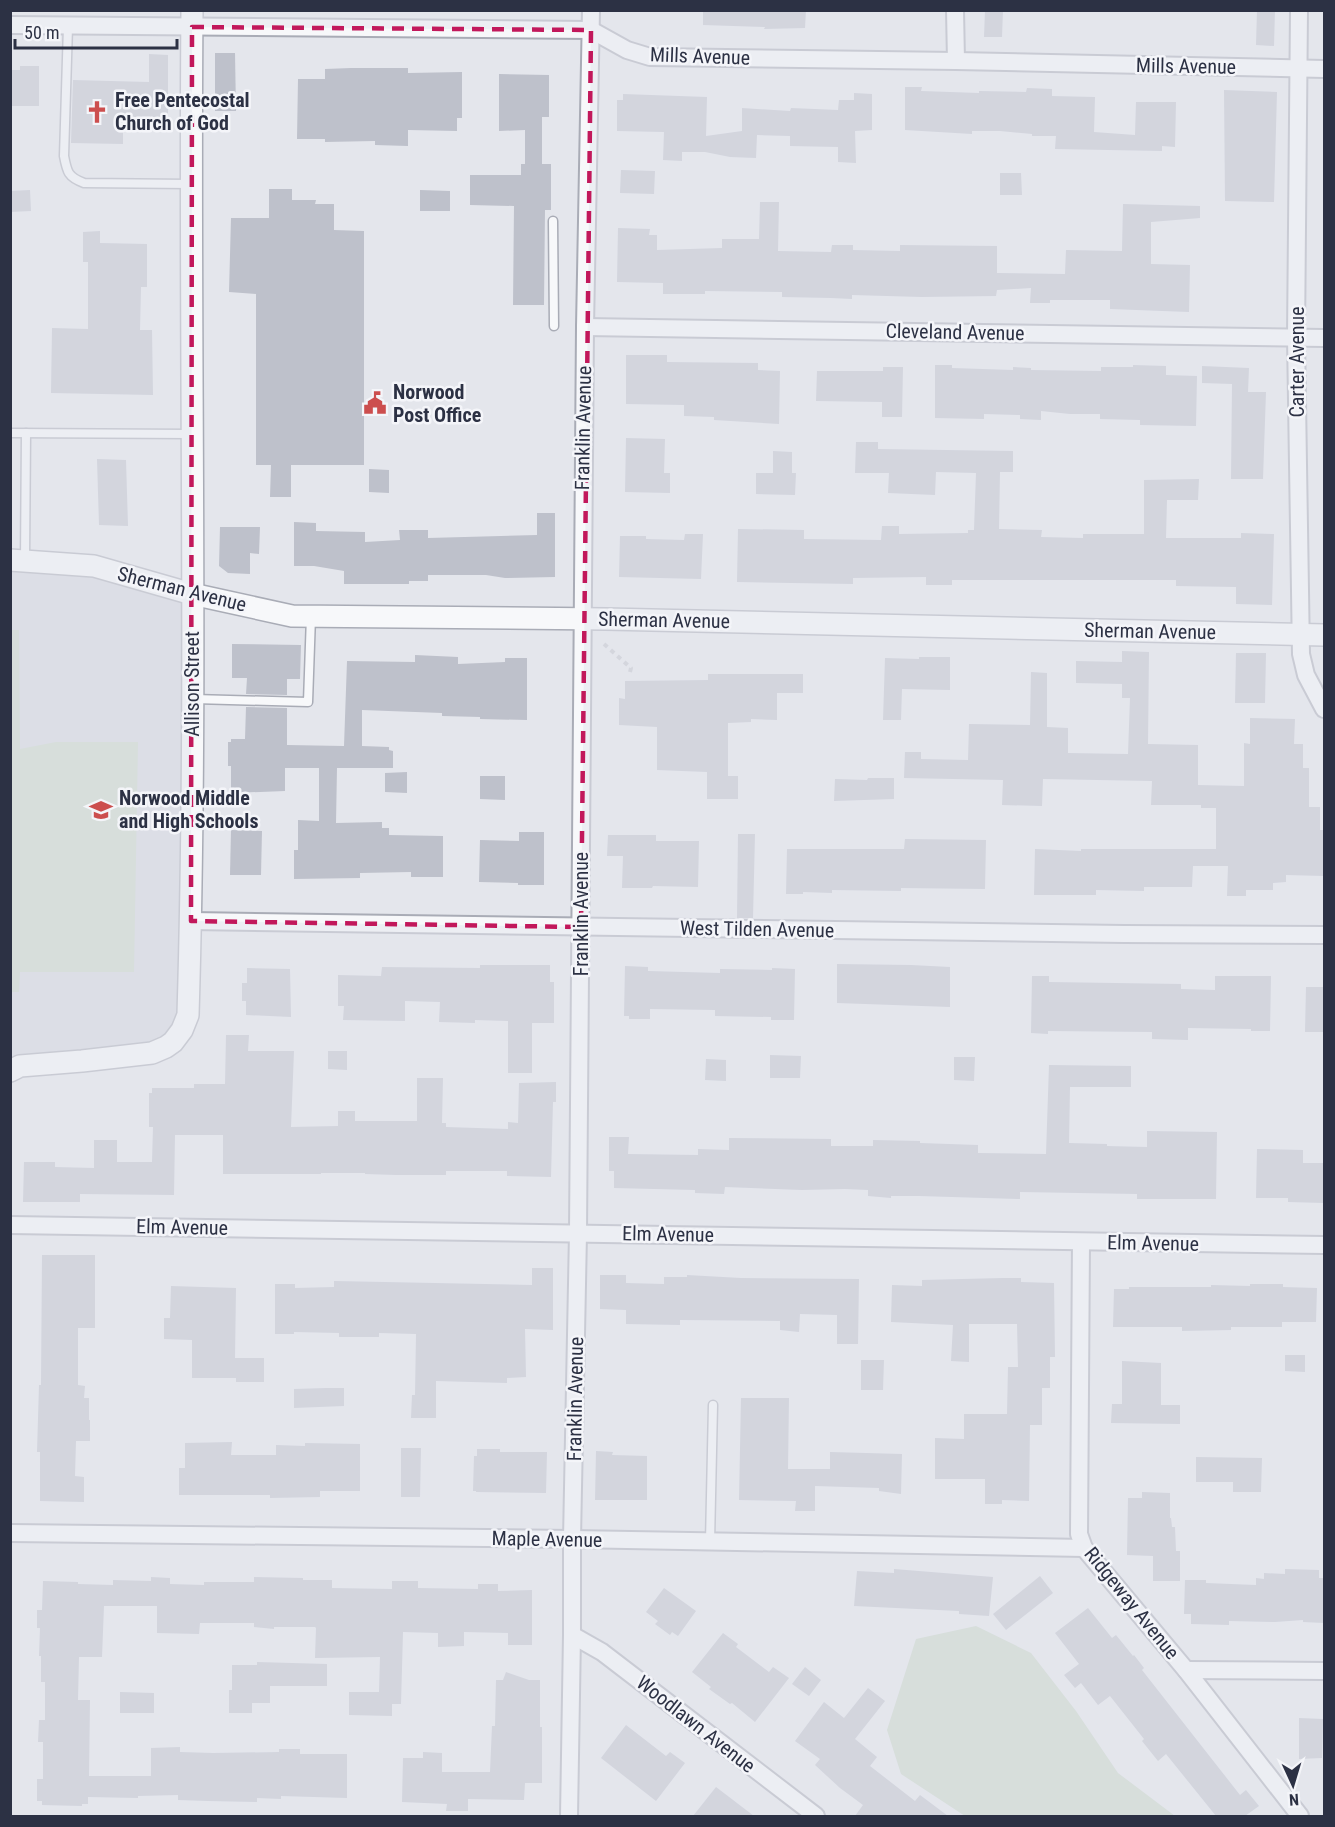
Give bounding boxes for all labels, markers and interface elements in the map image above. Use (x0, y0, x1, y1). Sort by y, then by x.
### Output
scale bar (15, 12, 177, 50)
text: 50 m (24, 22, 59, 43)
street label: Mills Avenue (650, 42, 750, 70)
street label: Mills Avenue (1136, 53, 1236, 79)
place label: Free Pentecostal Church of God (115, 88, 250, 135)
church icon: Free Pentecostal Church of God (84, 99, 110, 125)
street label: Carter Avenue (1285, 306, 1309, 418)
street label: Cleveland Avenue (885, 319, 1025, 345)
street label: Franklin Avenue (570, 366, 596, 490)
place label: Norwood Post Office (393, 380, 481, 427)
public building icon: Norwood Post Office (362, 390, 388, 416)
street label: Sherman Avenue (115, 561, 249, 617)
street label: Sherman Avenue (598, 607, 730, 633)
street label: Sherman Avenue (1084, 618, 1216, 644)
street label: Allison Street (180, 631, 204, 737)
place label: Norwood Middle and High Schools (119, 786, 258, 833)
school or university icon: Norwood Middle and High Schools (88, 797, 114, 823)
street label: Franklin Avenue (569, 852, 593, 976)
street label: West Tilden Avenue (680, 916, 834, 942)
street label: Elm Avenue (136, 1214, 228, 1240)
street label: Elm Avenue (622, 1221, 714, 1247)
street label: Elm Avenue (1107, 1230, 1199, 1256)
street label: Franklin Avenue (562, 1337, 588, 1461)
street label: Maple Avenue (491, 1526, 603, 1552)
street label: Ridgeway Avenue (1079, 1542, 1185, 1664)
street label: Woodlawn Avenue (632, 1670, 760, 1778)
north arrow (1263, 1755, 1323, 1815)
text: N (1288, 1790, 1300, 1809)

